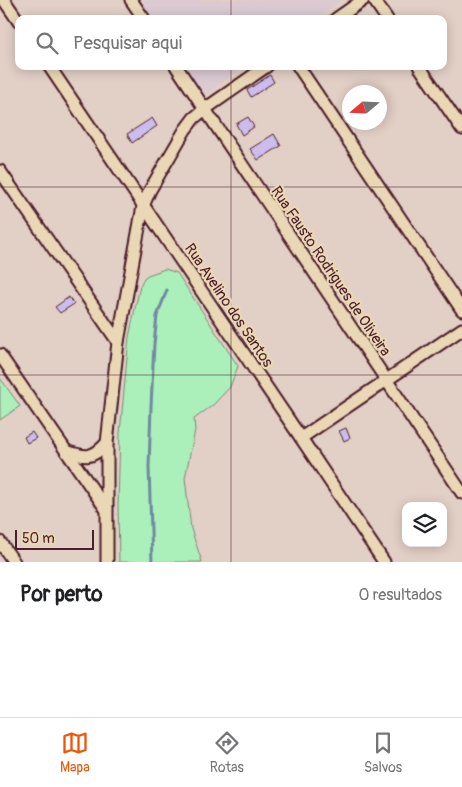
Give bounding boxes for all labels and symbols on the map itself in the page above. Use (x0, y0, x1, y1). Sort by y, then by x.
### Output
north arrow (342, 85, 387, 130)
street label: Rua Fausto Rodrigues de Oliveira (267, 183, 395, 360)
street label: Rua Avelino dos Santos (180, 240, 277, 371)
scale bar (15, 527, 94, 550)

